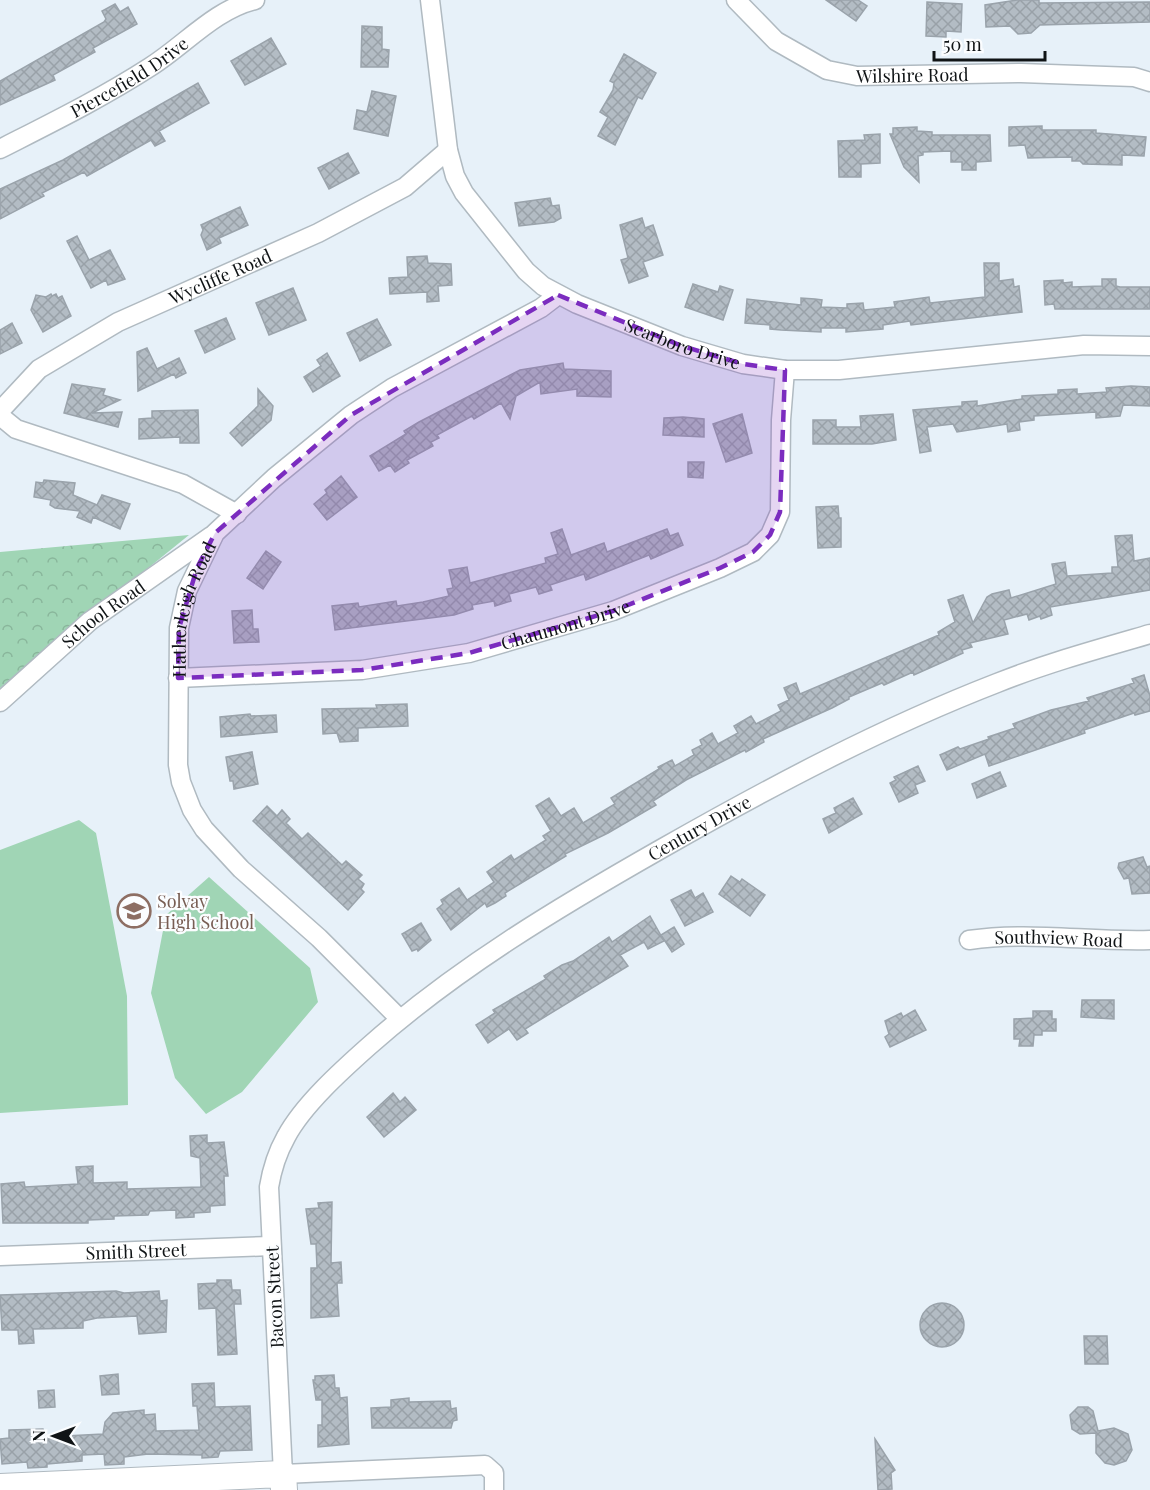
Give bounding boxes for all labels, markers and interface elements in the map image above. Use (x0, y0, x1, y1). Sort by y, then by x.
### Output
scale bar (934, 24, 1045, 62)
street label: Piercefield Drive (66, 31, 193, 123)
text: 50 m (943, 32, 982, 56)
street label: Wilshire Road (855, 62, 969, 88)
street label: Wycliffe Road (164, 243, 276, 310)
street label: Scarboro Drive (621, 312, 743, 375)
street label: Hatherleigh Road (167, 537, 221, 678)
street label: School Road (56, 574, 150, 653)
street label: Chaumont Drive (498, 593, 634, 655)
street label: Century Drive (643, 789, 755, 866)
place label: Solvay High School (157, 889, 254, 934)
school or university icon: Solvay High School (116, 893, 152, 929)
street label: Southview Road (994, 924, 1124, 952)
street label: Smith Street (85, 1237, 187, 1265)
street label: Bacon Street (259, 1245, 289, 1349)
north arrow (24, 1406, 84, 1466)
text: N (28, 1430, 49, 1442)

